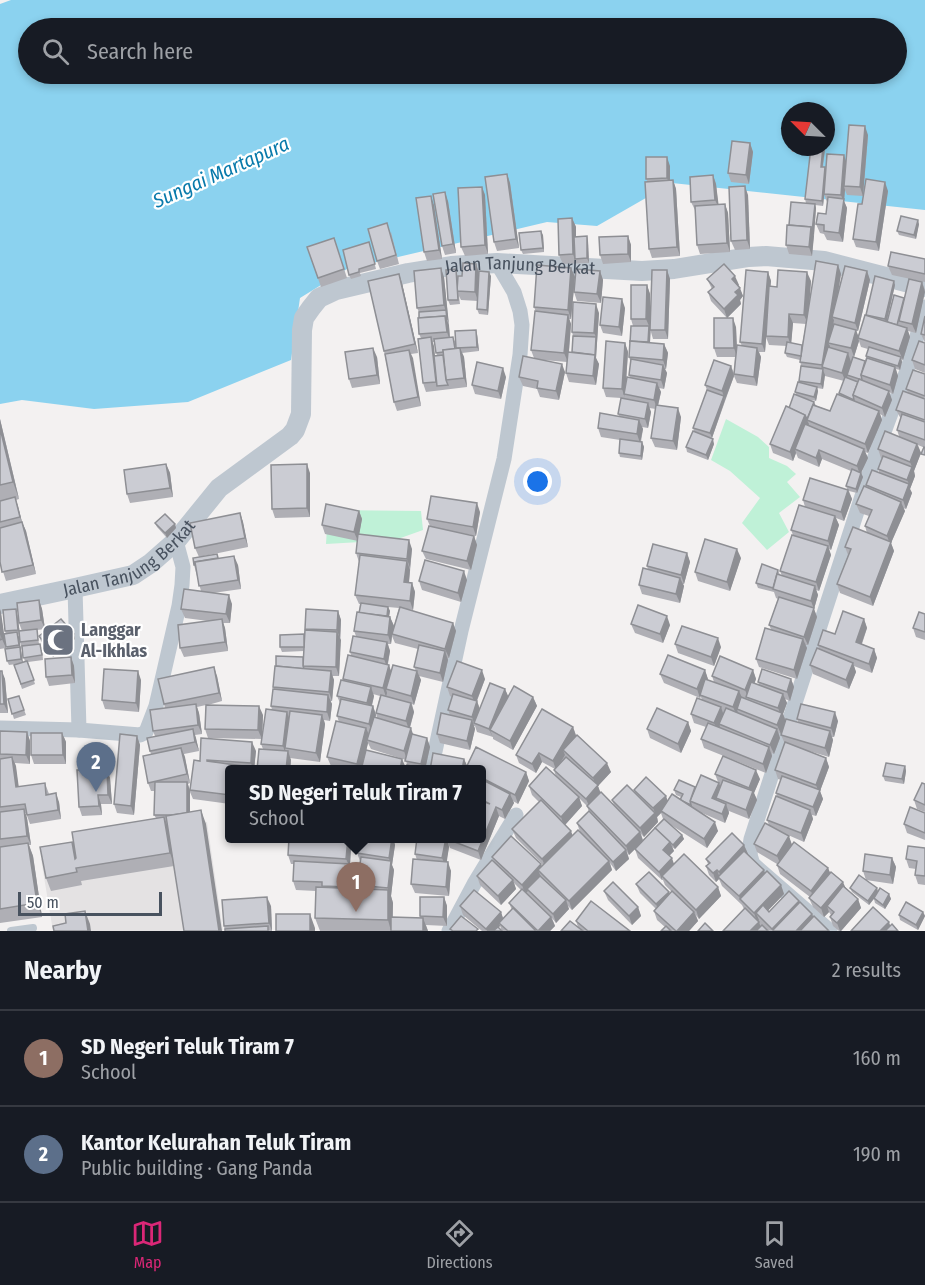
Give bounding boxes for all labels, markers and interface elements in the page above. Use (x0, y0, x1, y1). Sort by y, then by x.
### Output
search box (18, 18, 907, 84)
icon: search (39, 35, 72, 68)
text: Search here (87, 38, 193, 65)
north arrow (781, 102, 835, 156)
water label: Sungai Martapura (148, 131, 293, 213)
street label: Jalan Tanjung Berkat (443, 252, 596, 279)
your location (523, 467, 552, 496)
street label: Jalan Tanjung Berkat (61, 515, 200, 601)
place label: Langgar Al-Ikhlas (80, 619, 147, 662)
mosque icon: Langgar Al-Ikhlas (40, 622, 76, 658)
pin: 2 (76, 742, 116, 792)
popup (225, 765, 486, 843)
text: SD Negeri Teluk Tiram 7 (249, 779, 462, 806)
text: School (249, 806, 304, 830)
pin: 1 (336, 862, 376, 912)
scale bar (18, 889, 162, 916)
text: 50 m (27, 893, 59, 912)
text: Nearby (24, 955, 101, 986)
text: 2 results (832, 958, 901, 982)
text: SD Negeri Teluk Tiram 7 (81, 1033, 294, 1060)
text: 1 (39, 1046, 48, 1070)
text: 160 m (853, 1046, 901, 1070)
text: School (81, 1060, 136, 1084)
text: Kantor Kelurahan Teluk Tiram (81, 1129, 351, 1156)
text: 2 (39, 1142, 48, 1166)
text: 190 m (853, 1142, 901, 1166)
text: Public building · Gang Panda (81, 1156, 313, 1180)
tab: Map (131, 1217, 164, 1272)
tab: Directions (426, 1217, 493, 1272)
tab: Saved (755, 1217, 794, 1272)

